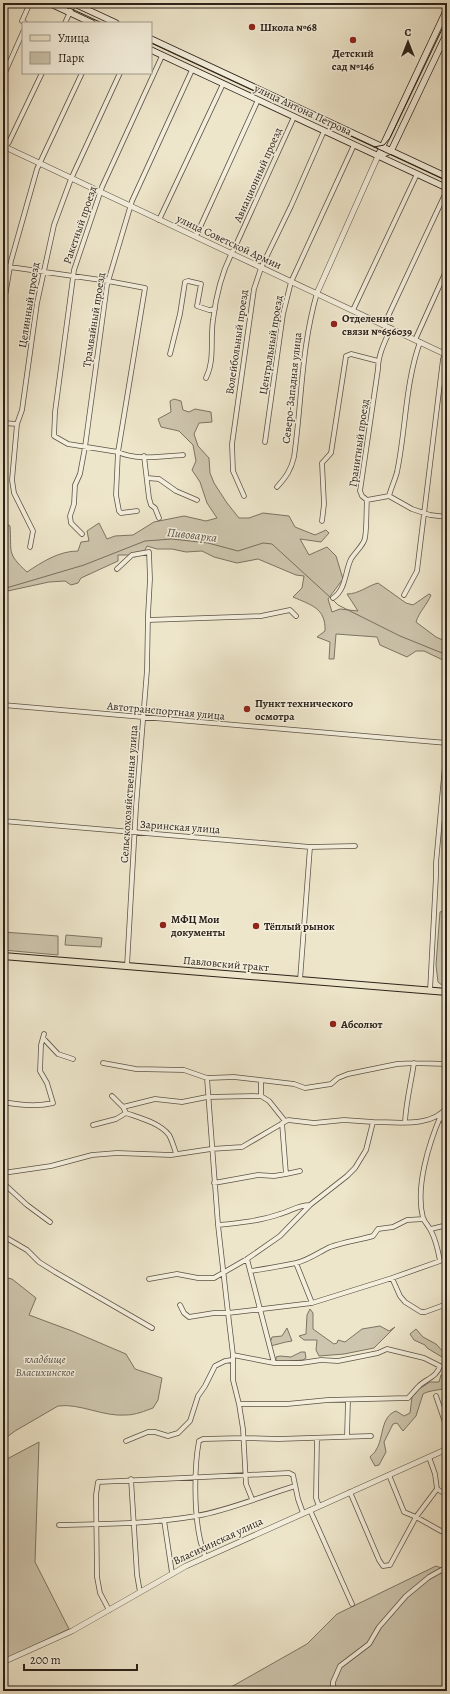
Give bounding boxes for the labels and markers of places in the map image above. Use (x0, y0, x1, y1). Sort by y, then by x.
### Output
place label: Школа №68 (260, 20, 317, 35)
marker: Школа №68 (247, 22, 257, 32)
marker: Детский сад №146 (348, 35, 358, 45)
place label: Детский сад №146 (332, 46, 374, 74)
place label: Отделение связи №656039 (342, 311, 412, 339)
marker: Отделение связи №656039 (329, 319, 339, 329)
place label: Пункт технического осмотра (255, 696, 354, 724)
marker: Пункт технического осмотра (242, 704, 252, 714)
place label: МФЦ Мои документы (170, 912, 225, 940)
place label: Тёплый рынок (264, 919, 335, 934)
marker: МФЦ Мои документы (158, 920, 168, 930)
marker: Тёплый рынок (251, 921, 261, 931)
place label: Абсолют (340, 1017, 383, 1032)
marker: Абсолют (328, 1019, 338, 1029)

